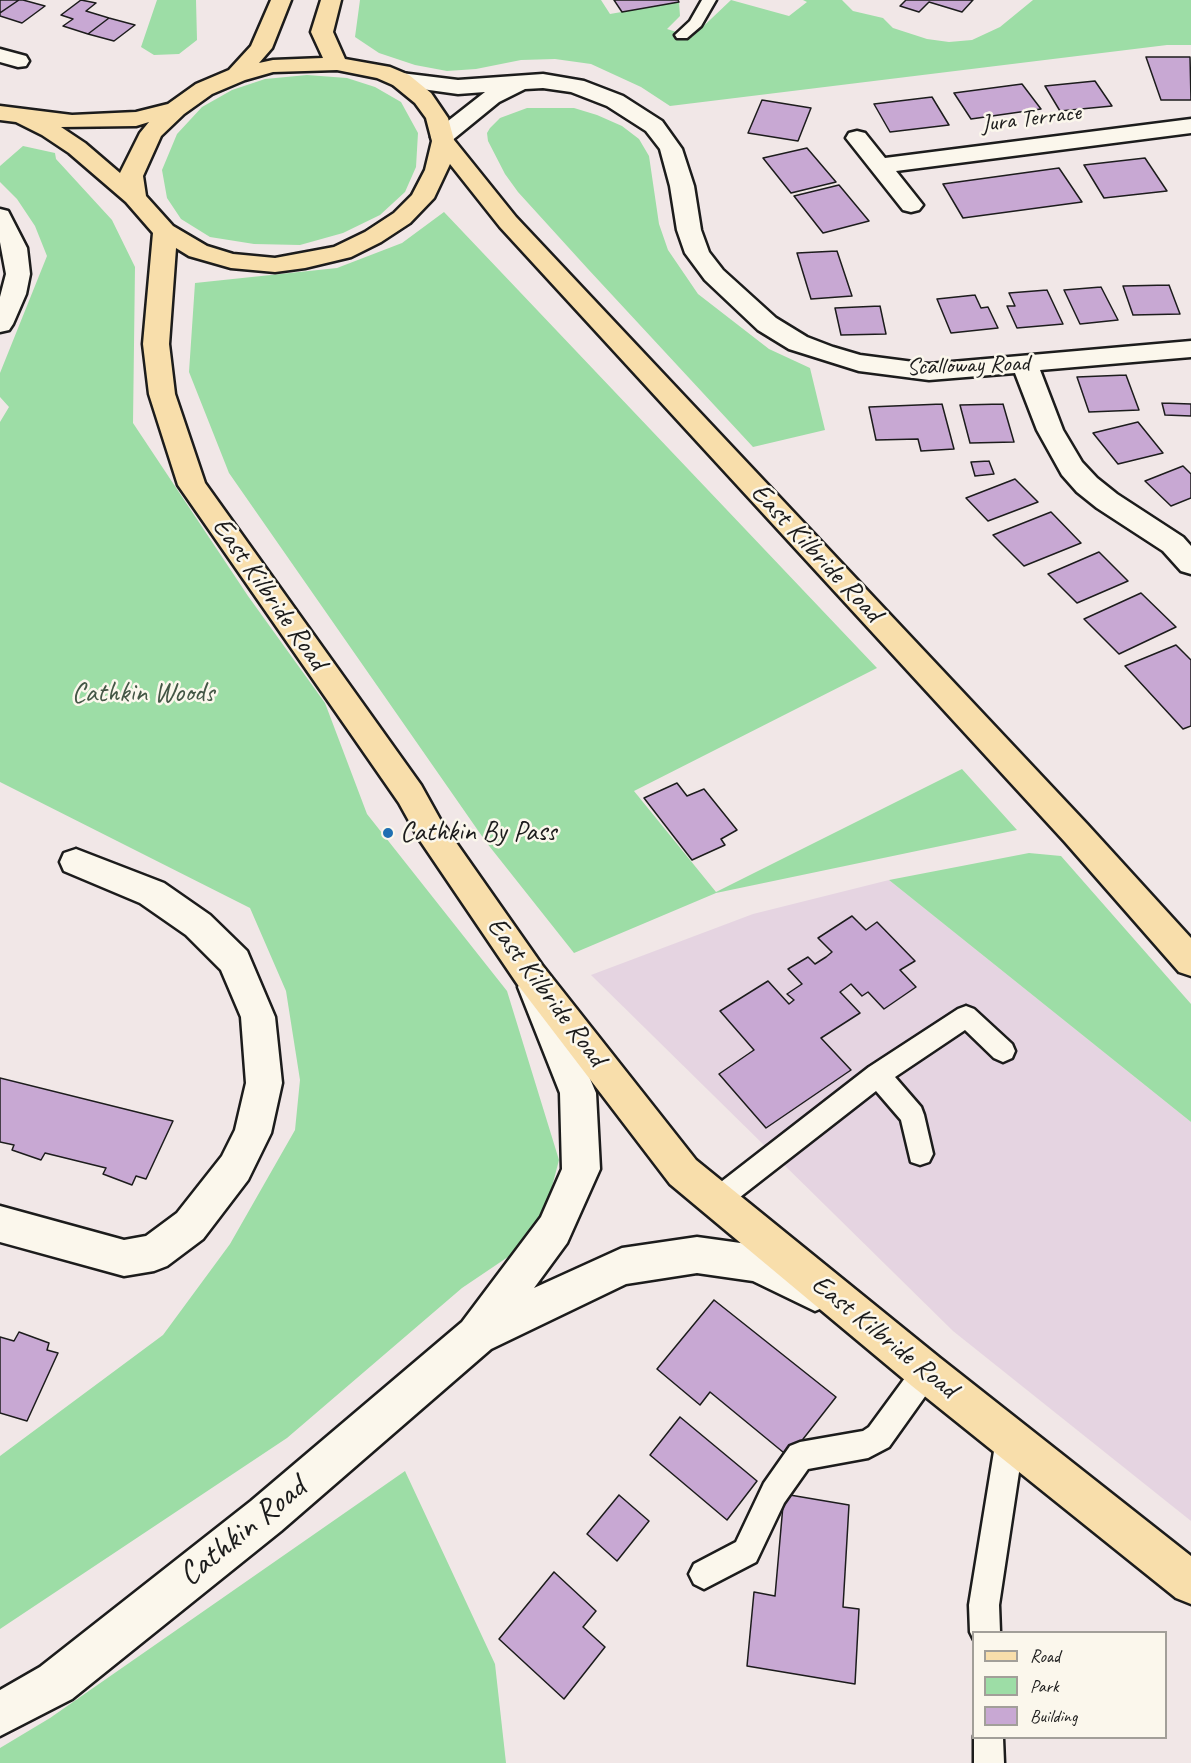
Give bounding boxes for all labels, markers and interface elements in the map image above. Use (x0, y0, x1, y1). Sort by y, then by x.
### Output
street label: Jura Terrace (980, 99, 1082, 139)
street label: Scalloway Road (906, 349, 1030, 383)
street label: East Kilbride Road (743, 476, 889, 630)
street label: East Kilbride Road (204, 511, 334, 677)
park label: Cathkin Woods (72, 677, 214, 711)
place label: Cathkin By Pass (400, 816, 556, 850)
marker: Cathkin By Pass (381, 826, 395, 840)
street label: East Kilbride Road (479, 911, 613, 1073)
street label: East Kilbride Road (804, 1268, 964, 1406)
street label: Cathkin Road (171, 1469, 315, 1595)
legend (972, 1631, 1167, 1739)
text: Road (1030, 1645, 1060, 1667)
text: Park (1030, 1675, 1059, 1697)
text: Building (1030, 1705, 1077, 1727)

